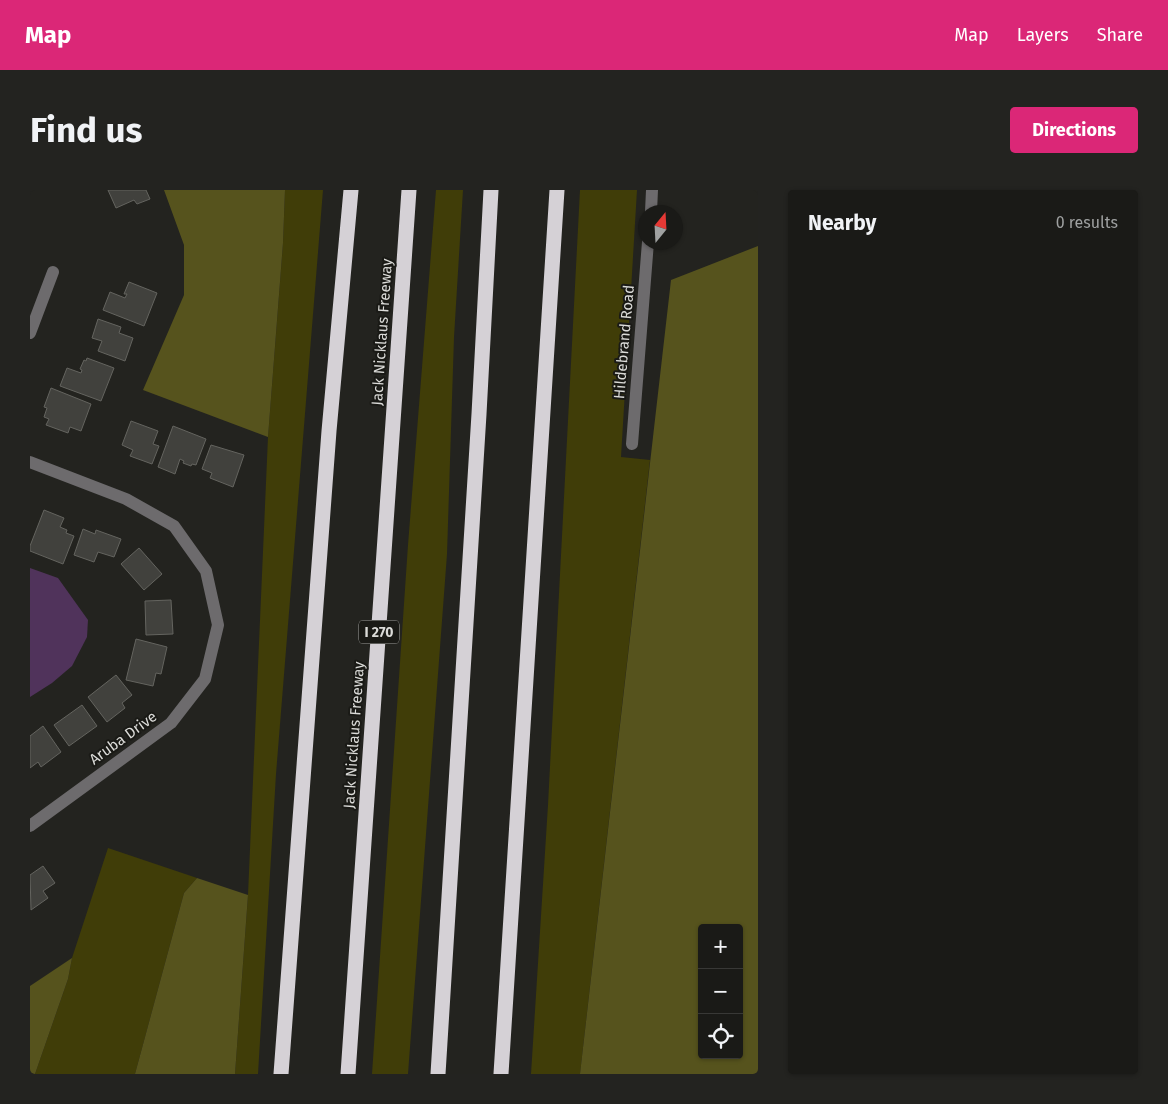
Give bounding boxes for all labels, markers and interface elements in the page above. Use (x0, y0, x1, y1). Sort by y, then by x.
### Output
text: Map (25, 21, 71, 49)
text: Map (954, 24, 989, 46)
text: Layers (1017, 24, 1069, 46)
text: Share (1097, 24, 1143, 46)
button: Directions (1010, 107, 1138, 153)
text: Find us (30, 109, 142, 151)
north arrow (638, 205, 683, 250)
text: Nearby (808, 210, 876, 236)
text: 0 results (1056, 213, 1118, 232)
street label: Jack Nicklaus Freeway (368, 257, 396, 406)
street label: Hildebrand Road (610, 284, 638, 400)
road number: I 270 (359, 621, 399, 644)
street label: Jack Nicklaus Freeway (340, 660, 368, 809)
street label: Aruba Drive (86, 707, 160, 769)
map controls (698, 924, 743, 1059)
button: + (698, 924, 743, 969)
button: − (698, 969, 743, 1014)
button: locate (698, 1014, 743, 1059)

